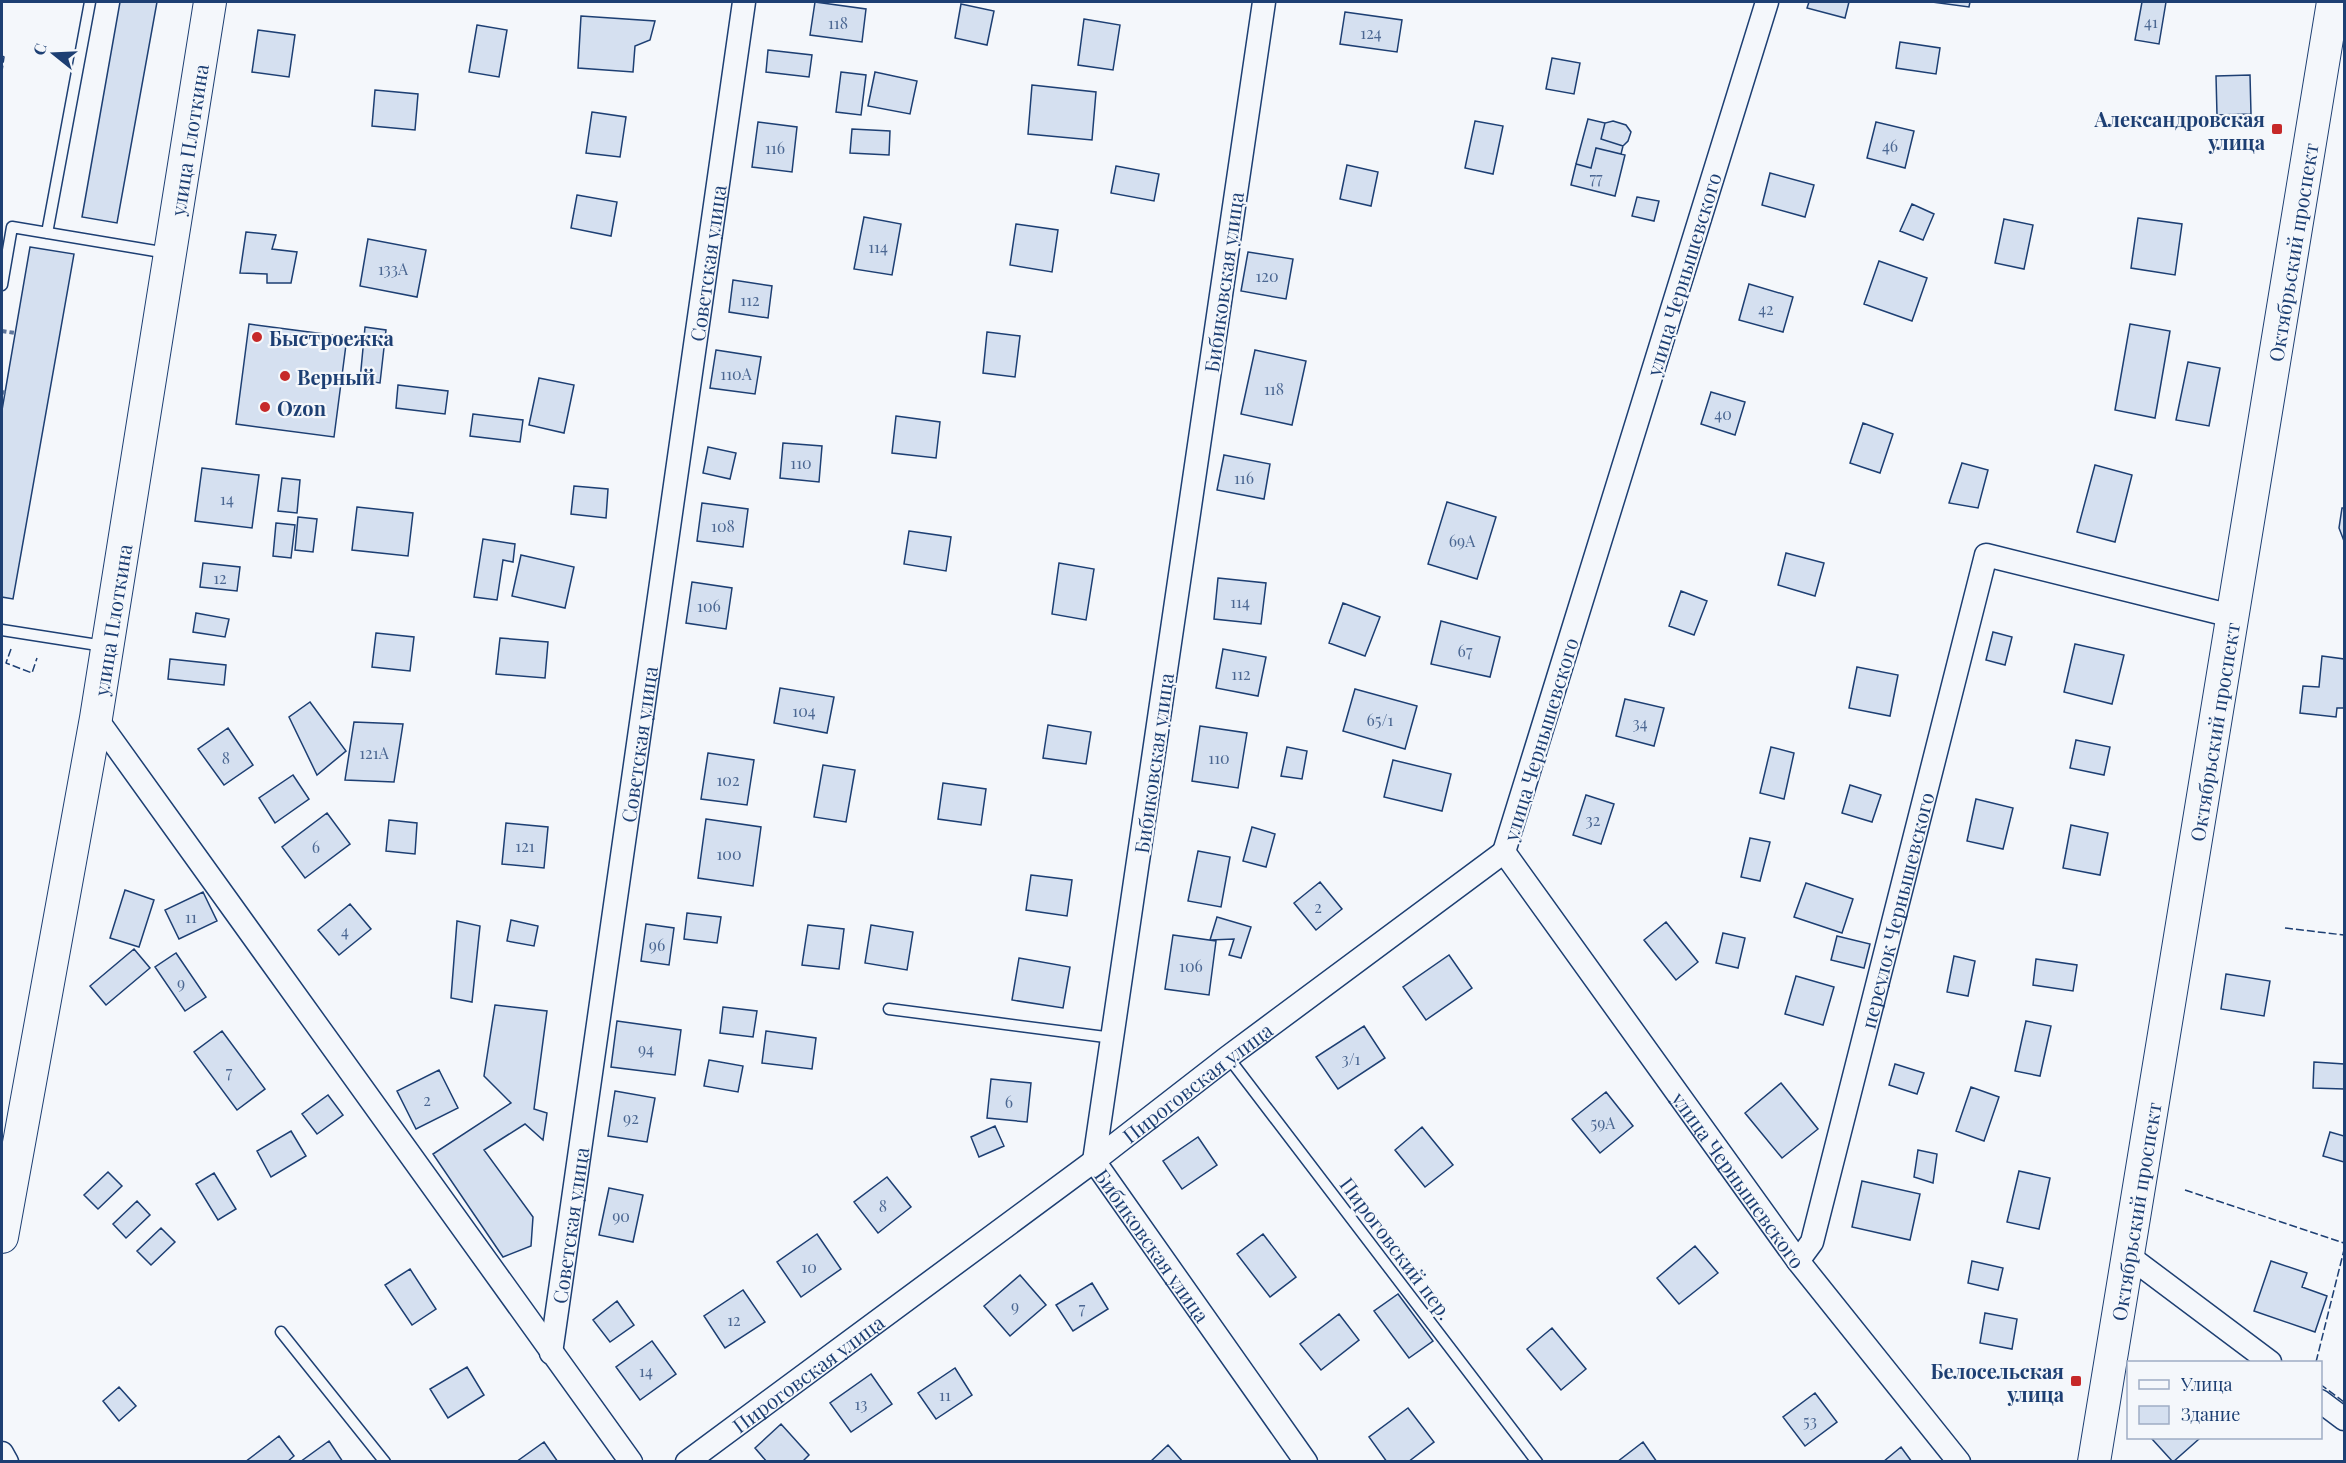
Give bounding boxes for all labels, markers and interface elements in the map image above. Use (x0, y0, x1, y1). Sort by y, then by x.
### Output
house number: 41 (2144, 11, 2158, 32)
house number: 118 (828, 12, 848, 33)
house number: 124 (1360, 22, 1382, 43)
north arrow (24, 24, 84, 84)
text: С (28, 41, 51, 58)
street label: улица Плоткина (163, 62, 213, 219)
place label: Александровская улица (2094, 105, 2266, 155)
marker: Александровская улица (2270, 122, 2284, 136)
house number: 46 (1882, 135, 1898, 156)
house number: 116 (765, 137, 785, 158)
street label: Октябрьский проспект (2261, 141, 2323, 364)
house number: 77 (1590, 167, 1603, 188)
street label: улица Чернышевского (1639, 169, 1727, 380)
street label: Советская улица (682, 183, 731, 343)
street label: Бибиковская улица (1197, 190, 1249, 374)
house number: 114 (868, 236, 888, 257)
house number: 133А (378, 258, 409, 279)
house number: 120 (1255, 265, 1279, 286)
house number: 112 (740, 289, 760, 310)
house number: 42 (1758, 298, 1774, 319)
place label: Быстроежка (269, 324, 394, 351)
marker: Быстроежка (250, 330, 264, 344)
place label: Верный (297, 363, 375, 390)
house number: 110А (720, 363, 753, 384)
marker: Верный (278, 369, 292, 383)
house number: 118 (1264, 378, 1284, 399)
place label: Ozon (277, 394, 327, 421)
marker: Ozon (258, 400, 272, 414)
house number: 40 (1714, 403, 1732, 424)
house number: 110 (790, 452, 812, 473)
house number: 116 (1234, 467, 1254, 488)
house number: 14 (220, 488, 234, 509)
house number: 108 (711, 515, 735, 536)
house number: 69А (1449, 530, 1476, 551)
street label: улица Плоткина (86, 542, 137, 699)
house number: 12 (213, 567, 227, 588)
house number: 114 (1230, 591, 1250, 612)
house number: 106 (697, 595, 721, 616)
street label: Октябрьский проспект (2182, 620, 2245, 843)
street label: улица Чернышевского (1496, 634, 1584, 845)
house number: 67 (1458, 640, 1473, 661)
house number: 112 (1231, 663, 1251, 684)
street label: Советская улица (613, 664, 663, 824)
street label: Бибиковская улица (1127, 671, 1179, 855)
house number: 104 (792, 700, 816, 721)
house number: 65/1 (1367, 709, 1393, 730)
house number: 34 (1632, 712, 1648, 733)
house number: 121А (359, 742, 390, 763)
house number: 8 (222, 747, 230, 768)
house number: 110 (1208, 747, 1230, 768)
house number: 102 (716, 769, 740, 790)
street label: переулок Чернышевского (1853, 789, 1939, 1031)
house number: 32 (1586, 809, 1600, 830)
house number: 121 (515, 835, 535, 856)
house number: 6 (312, 836, 320, 857)
house number: 100 (716, 843, 742, 864)
house number: 2 (1314, 896, 1322, 917)
house number: 11 (185, 906, 197, 927)
house number: 4 (341, 920, 349, 941)
house number: 96 (649, 934, 665, 955)
house number: 106 (1179, 955, 1203, 976)
house number: 9 (177, 972, 185, 993)
street label: Пироговская улица (1116, 1016, 1277, 1148)
house number: 94 (638, 1038, 654, 1059)
house number: 3/1 (1341, 1048, 1361, 1069)
house number: 7 (226, 1061, 233, 1082)
street label: улица Чернышевского (1666, 1085, 1812, 1273)
house number: 2 (423, 1089, 431, 1110)
house number: 6 (1005, 1091, 1013, 1112)
street label: Октябрьский проспект (2104, 1100, 2166, 1323)
house number: 92 (623, 1107, 639, 1128)
house number: 59А (1591, 1112, 1616, 1133)
street label: Советская улица (545, 1145, 594, 1305)
street label: Бибиковская улица (1090, 1163, 1217, 1327)
street label: Пироговский пер. (1335, 1171, 1459, 1325)
house number: 8 (879, 1195, 887, 1216)
house number: 90 (612, 1205, 630, 1226)
house number: 10 (801, 1256, 817, 1277)
house number: 9 (1011, 1295, 1019, 1316)
house number: 7 (1079, 1297, 1086, 1318)
street label: Пироговская улица (726, 1308, 889, 1438)
house number: 12 (727, 1309, 741, 1330)
place label: Белосельская улица (1930, 1357, 2065, 1407)
house number: 14 (639, 1360, 653, 1381)
legend (2127, 1361, 2322, 1439)
text: Улица (2180, 1372, 2232, 1396)
marker: Белосельская улица (2069, 1374, 2083, 1388)
house number: 11 (939, 1384, 951, 1405)
house number: 13 (855, 1393, 867, 1414)
text: Здание (2181, 1402, 2240, 1426)
house number: 53 (1803, 1410, 1817, 1431)

